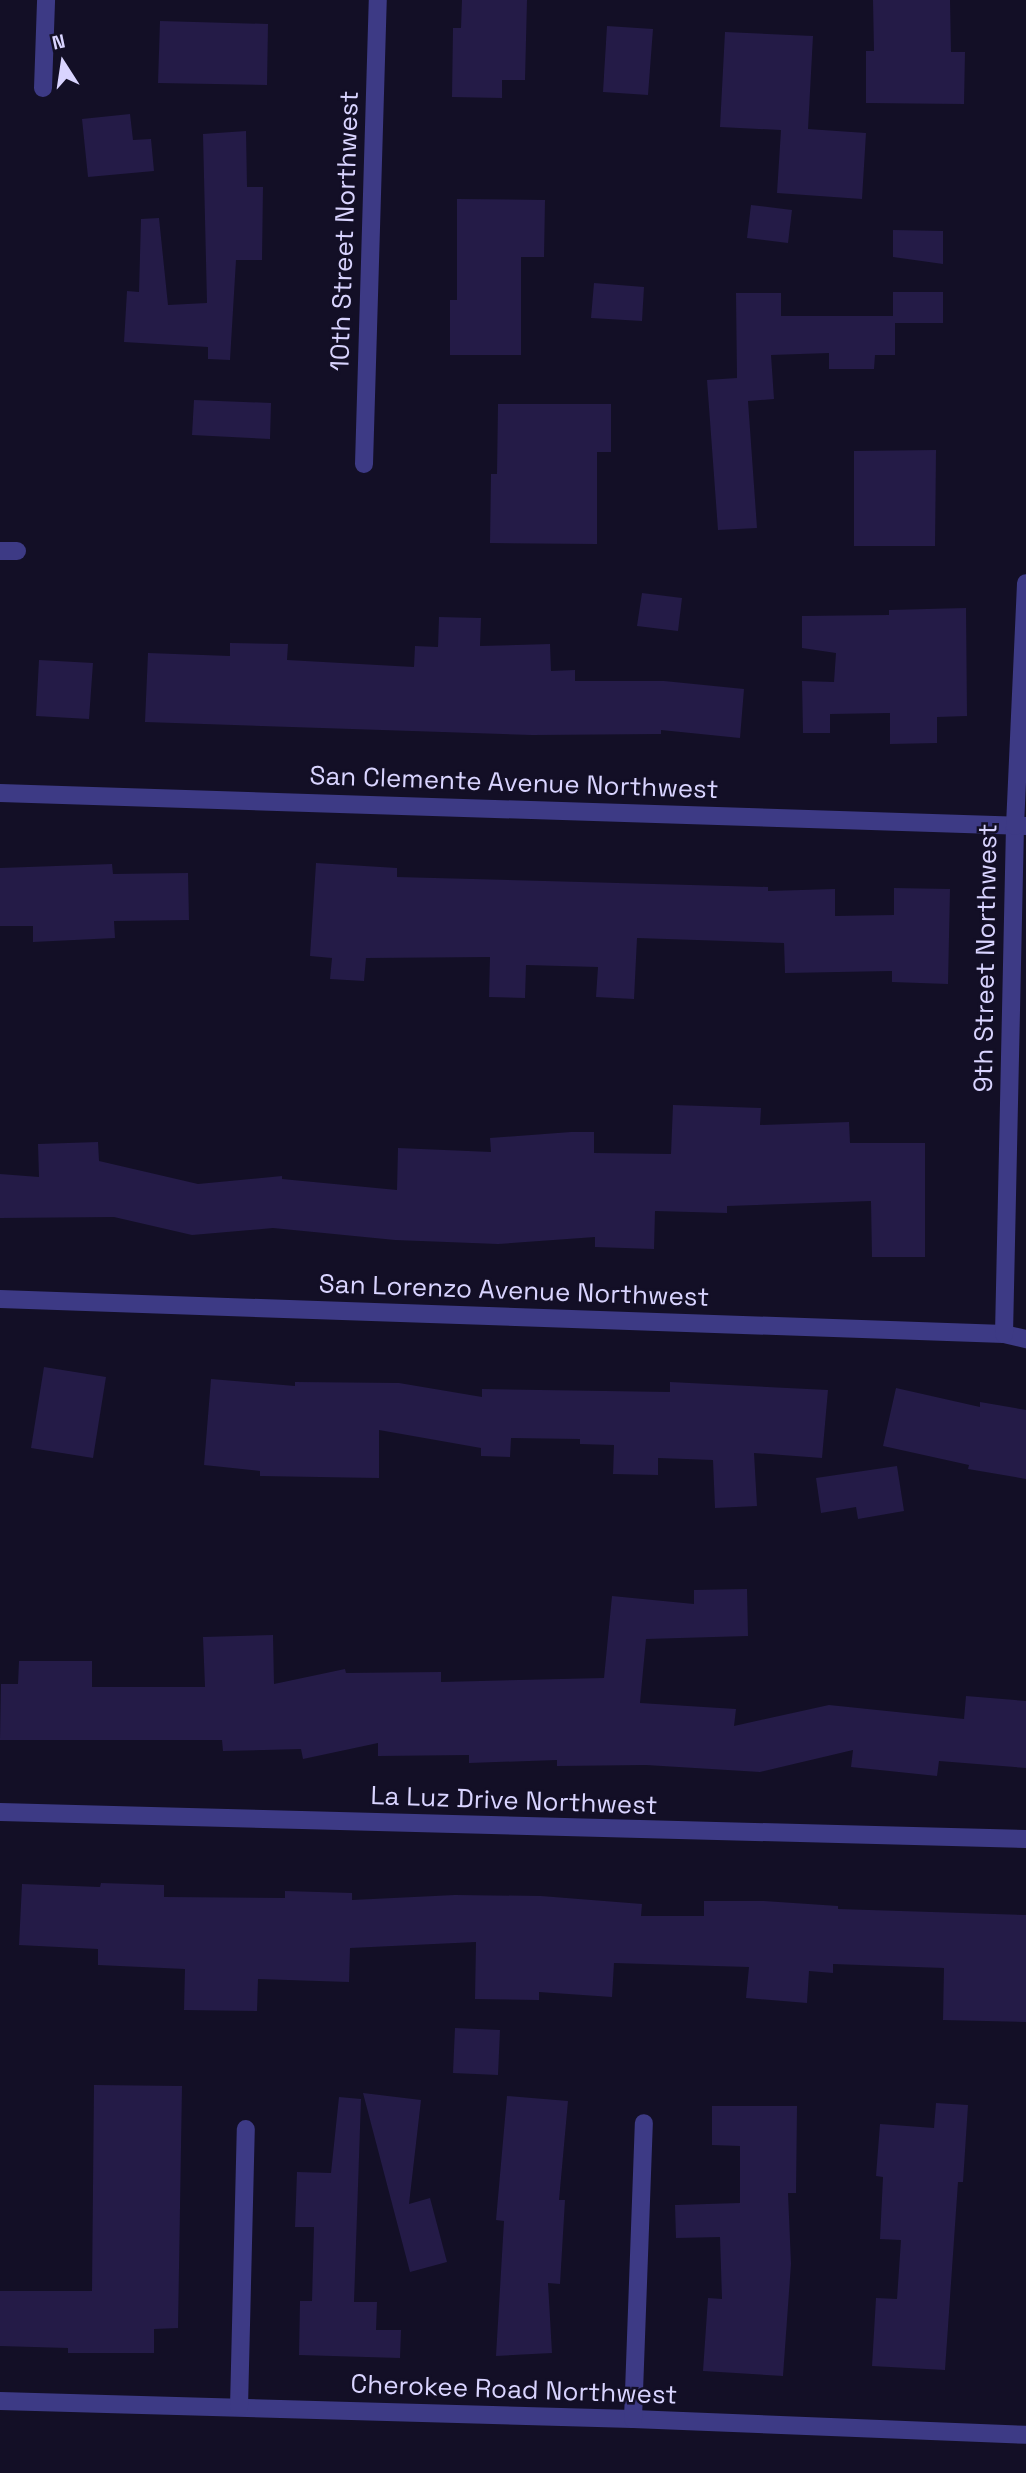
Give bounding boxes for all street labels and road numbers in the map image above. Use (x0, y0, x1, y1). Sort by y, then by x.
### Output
street label: 10th Street Northwest (325, 90, 365, 372)
street label: San Clemente Avenue Northwest (309, 760, 719, 806)
street label: 9th Street Northwest (968, 823, 1004, 1093)
street label: San Lorenzo Avenue Northwest (318, 1269, 710, 1313)
street label: La Luz Drive Northwest (370, 1780, 658, 1822)
street label: Cherokee Road Northwest (350, 2369, 678, 2411)

